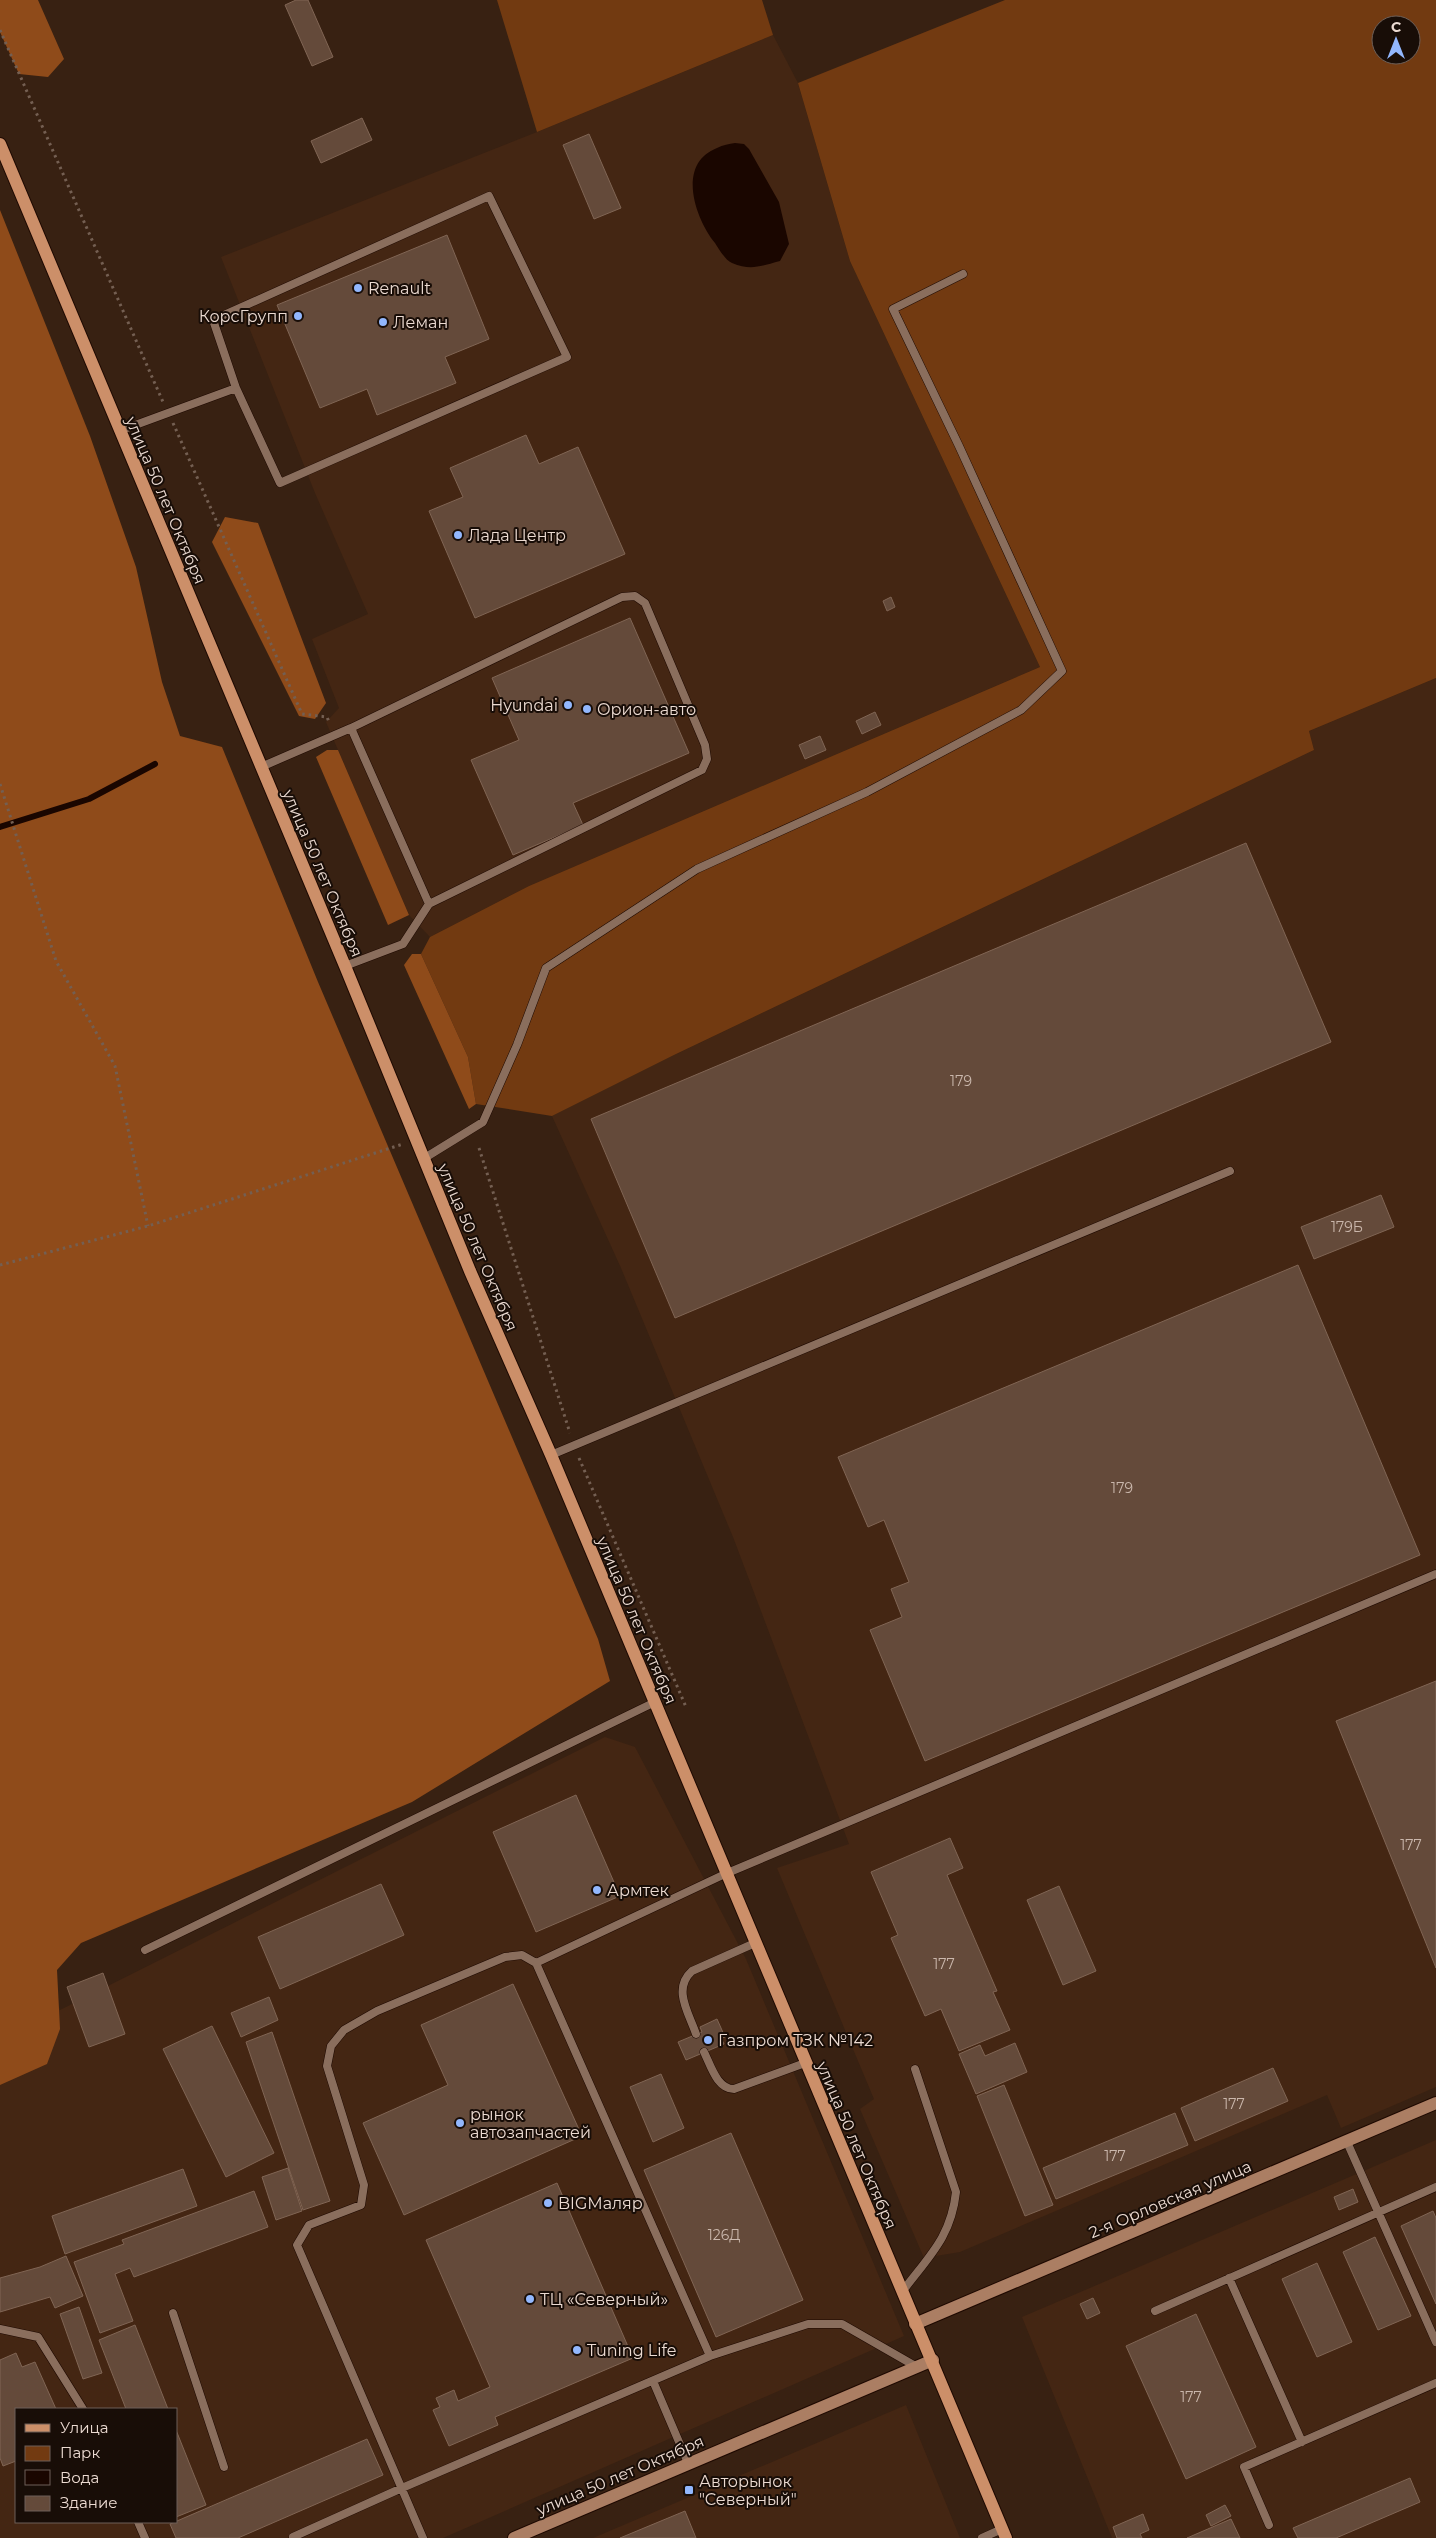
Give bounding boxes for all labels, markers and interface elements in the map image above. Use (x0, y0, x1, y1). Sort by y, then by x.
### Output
north arrow (1371, 15, 1421, 65)
text: С (1391, 18, 1401, 36)
place label: Renault (368, 279, 431, 298)
marker: Renault (352, 282, 364, 294)
place label: КорсГрупп (199, 307, 288, 326)
marker: КорсГрупп (292, 310, 304, 322)
place label: Леман (393, 313, 448, 332)
marker: Леман (377, 316, 389, 328)
street label: улица 50 лет Октября (121, 413, 209, 587)
place label: Лада Центр (468, 526, 566, 545)
marker: Лада Центр (452, 529, 464, 541)
place label: Hyundai (490, 696, 558, 715)
marker: Hyundai (562, 699, 574, 711)
place label: Орион-авто (597, 700, 696, 719)
marker: Орион-авто (581, 703, 593, 715)
street label: улица 50 лет Октября (278, 786, 366, 960)
house number: 179 (950, 1072, 972, 1090)
street label: улица 50 лет Октября (433, 1160, 521, 1334)
house number: 179Б (1331, 1218, 1363, 1236)
house number: 179 (1111, 1479, 1133, 1497)
street label: улица 50 лет Октября (592, 1533, 680, 1707)
house number: 177 (1400, 1836, 1422, 1854)
place label: Армтек (607, 1881, 670, 1900)
marker: Армтек (591, 1884, 603, 1896)
house number: 177 (933, 1955, 955, 1973)
place label: Газпром ТЗК №142 (718, 2031, 873, 2050)
marker: Газпром ТЗК №142 (702, 2034, 714, 2046)
street label: улица 50 лет Октября (812, 2058, 900, 2232)
house number: 177 (1223, 2095, 1245, 2113)
place label: рынок автозапчастей (470, 2105, 591, 2142)
marker: рынок автозапчастей (454, 2117, 466, 2129)
house number: 177 (1104, 2147, 1126, 2165)
street label: 2-я Орловская улица (1086, 2157, 1254, 2242)
place label: BIGМаляр (558, 2194, 643, 2213)
marker: BIGМаляр (542, 2197, 554, 2209)
house number: 126Д (708, 2226, 740, 2244)
place label: ТЦ «Северный» (540, 2290, 668, 2309)
marker: ТЦ «Северный» (524, 2293, 536, 2305)
place label: Tuning Life (587, 2341, 676, 2360)
marker: Tuning Life (571, 2344, 583, 2356)
house number: 177 (1180, 2388, 1202, 2406)
legend (15, 2408, 178, 2523)
text: Улица (60, 2418, 108, 2437)
street label: улица 50 лет Октября (533, 2432, 707, 2520)
text: Парк (60, 2443, 100, 2462)
text: Вода (60, 2468, 99, 2487)
place label: Авторынок "Северный" (699, 2472, 797, 2509)
marker: Авторынок "Северный" (683, 2484, 695, 2496)
text: Здание (60, 2493, 118, 2512)

